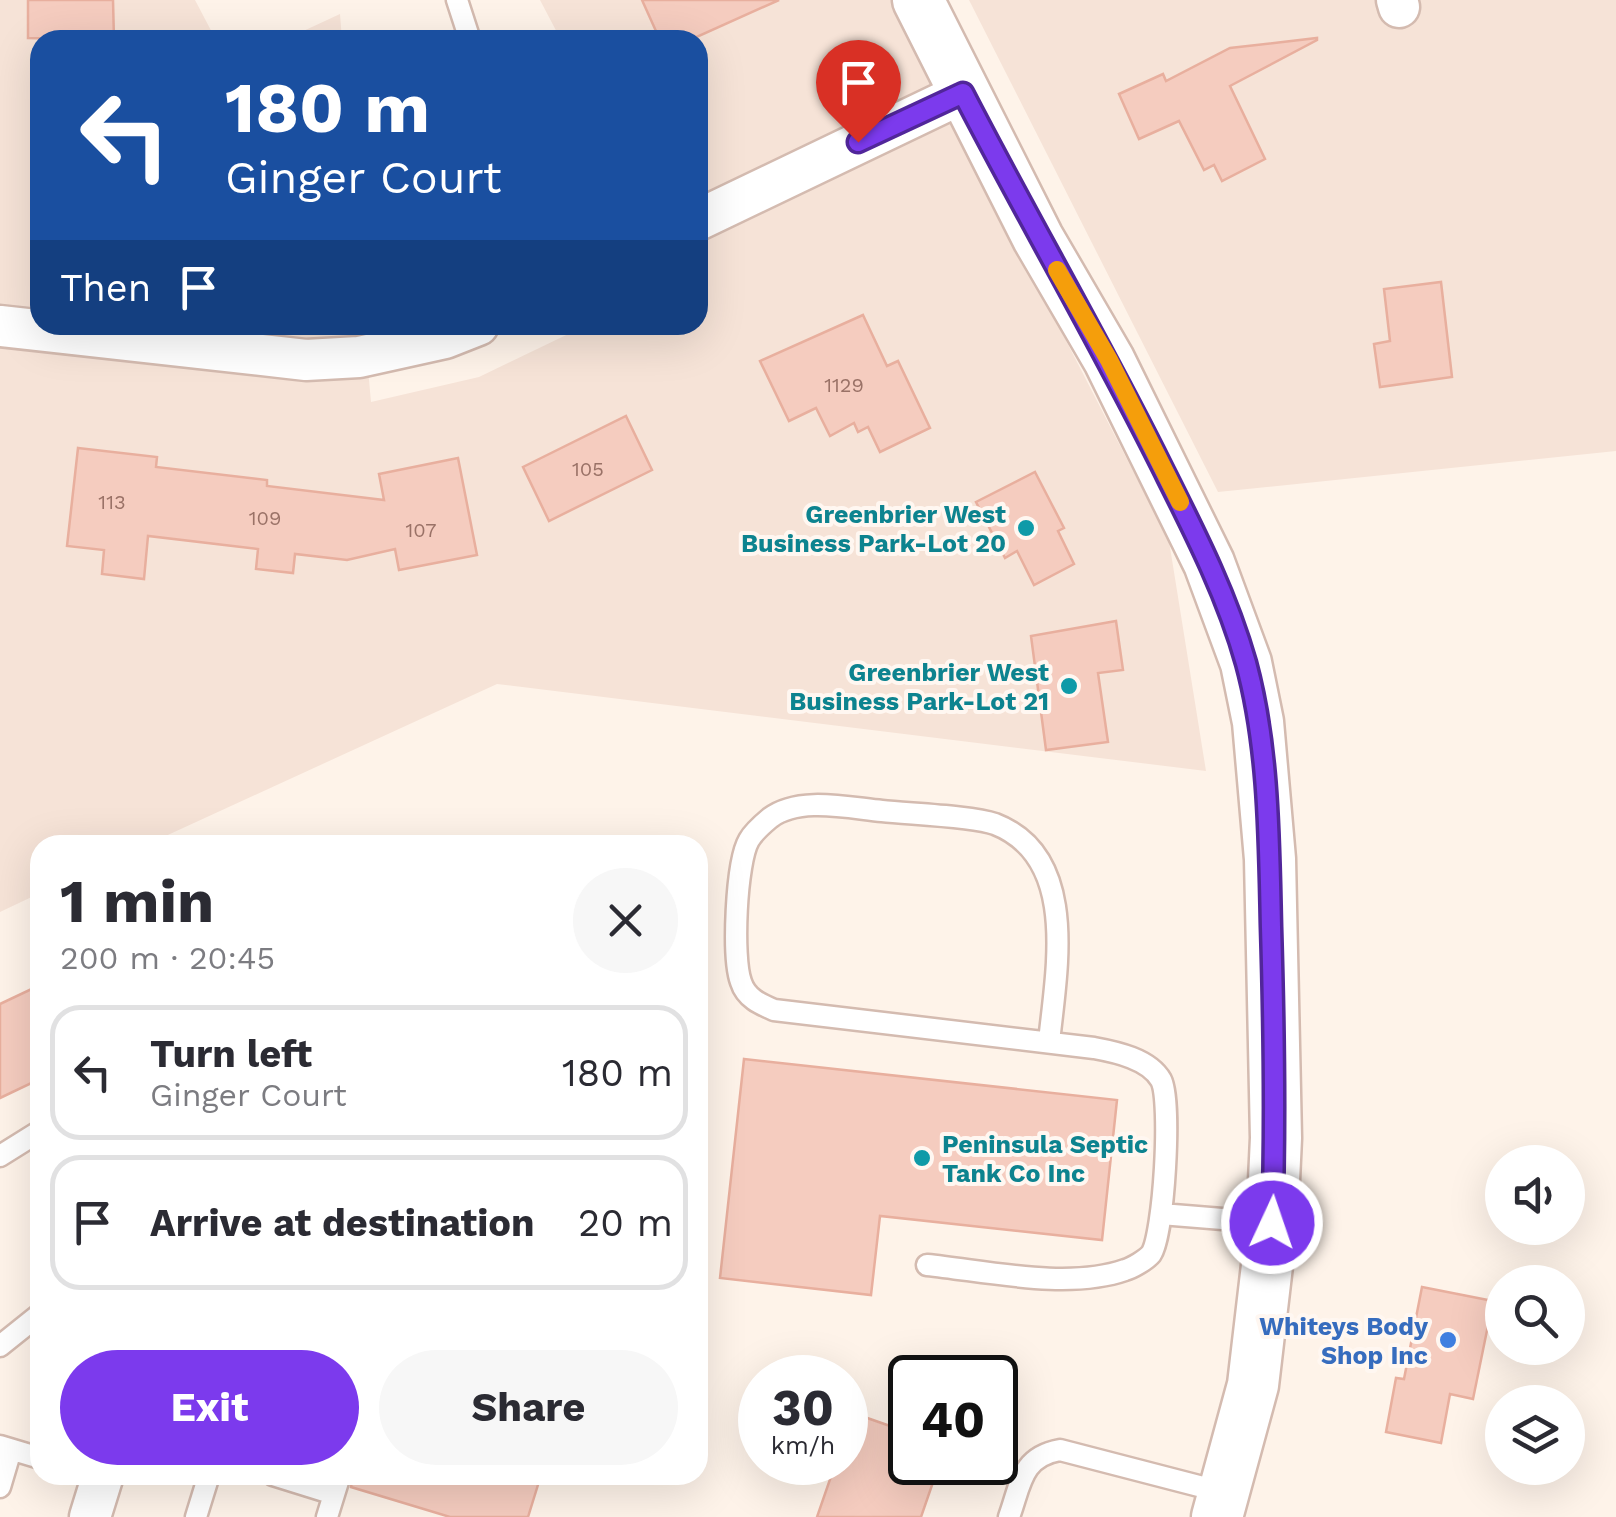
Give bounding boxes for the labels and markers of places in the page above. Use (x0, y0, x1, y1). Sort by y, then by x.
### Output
pin (816, 40, 901, 143)
place label: Greenbrier West Business Park-Lot 20 (741, 500, 1006, 558)
marker: Greenbrier West Business Park-Lot 20 (1015, 517, 1037, 539)
place label: Greenbrier West Business Park-Lot 21 (789, 658, 1049, 716)
marker: Greenbrier West Business Park-Lot 21 (1058, 675, 1080, 697)
place label: Peninsula Septic Tank Co Inc (942, 1130, 1148, 1188)
marker: Peninsula Septic Tank Co Inc (911, 1147, 933, 1169)
place label: Whiteys Body Shop Inc (1259, 1312, 1429, 1370)
marker: Whiteys Body Shop Inc (1437, 1329, 1459, 1351)

